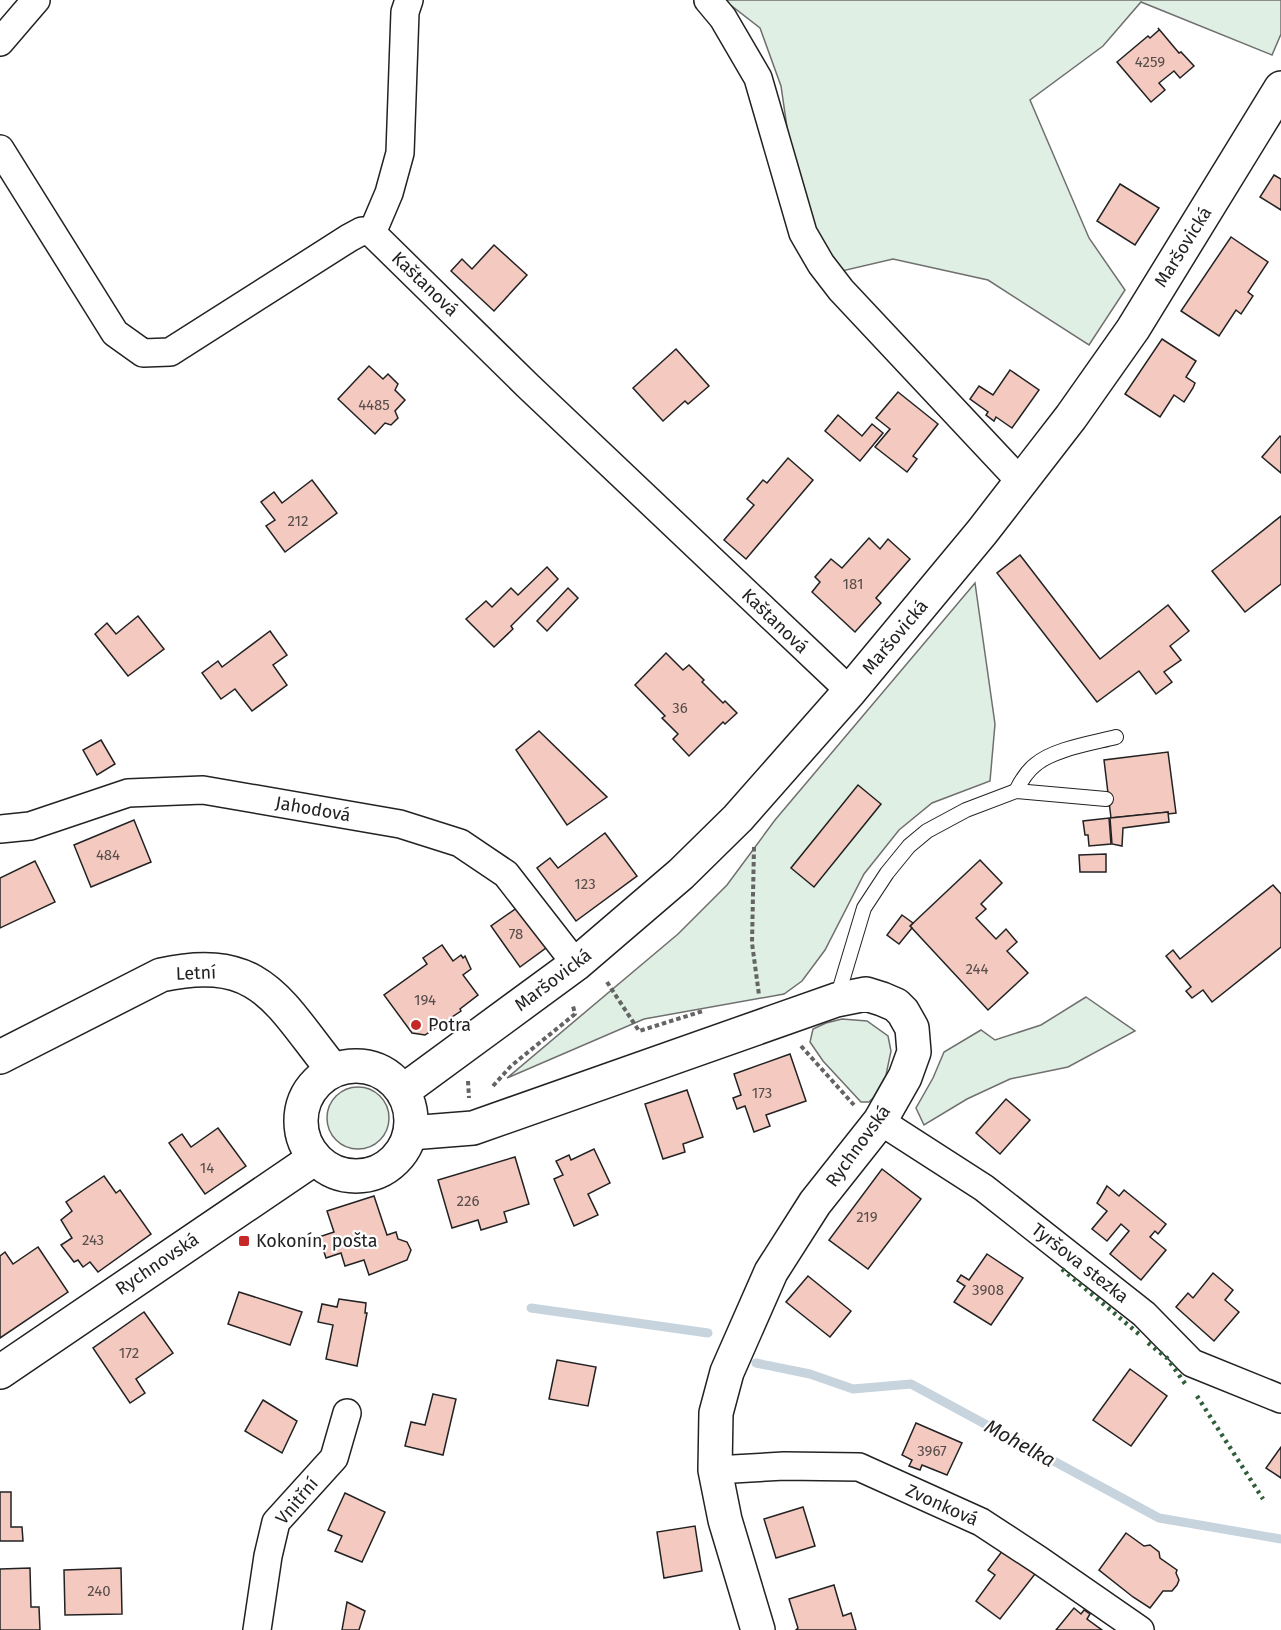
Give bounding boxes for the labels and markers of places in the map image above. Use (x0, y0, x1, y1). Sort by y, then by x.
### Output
place label: Potra (428, 1014, 471, 1036)
marker: Potra (409, 1018, 423, 1032)
place label: Kokonín, pošta (256, 1230, 377, 1252)
marker: Kokonín, pošta (237, 1234, 251, 1248)

